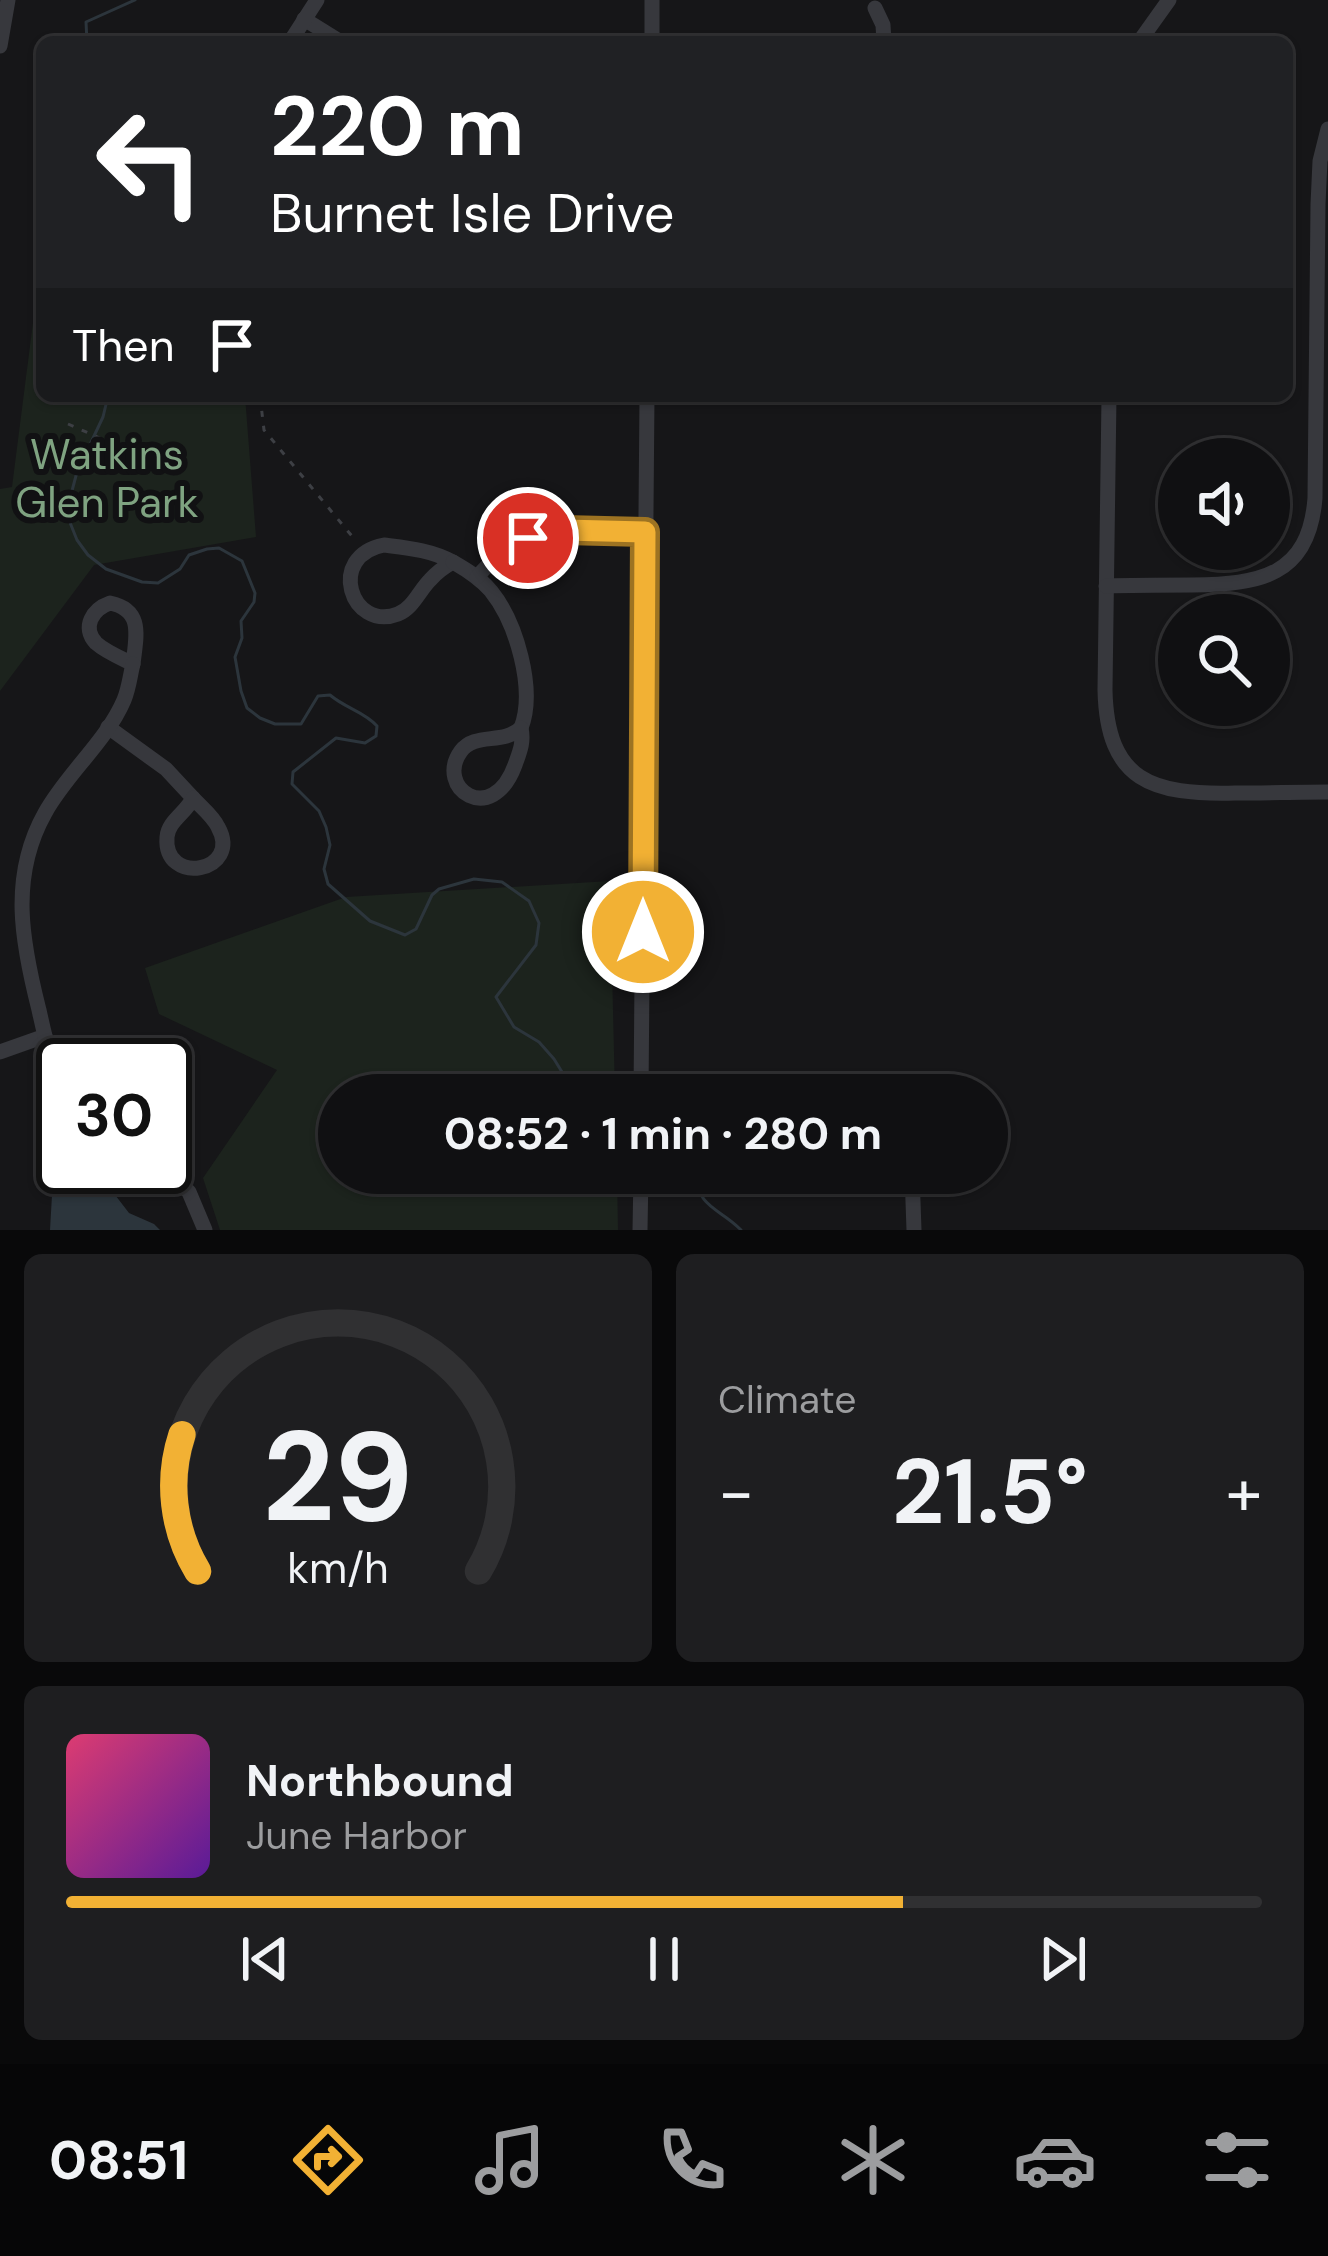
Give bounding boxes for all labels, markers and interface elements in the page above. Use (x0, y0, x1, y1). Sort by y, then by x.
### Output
text: 220 m (270, 72, 525, 181)
icon: left (72, 84, 228, 240)
text: Burnet Isle Drive (270, 178, 674, 249)
icon: arrive (199, 312, 265, 378)
text: Then (72, 316, 175, 375)
park label: Watkins Glen Park (15, 427, 199, 530)
map controls (1158, 438, 1290, 726)
button: sound (1158, 438, 1290, 570)
pin (477, 487, 579, 589)
icon: arrive (495, 505, 561, 571)
button: search (1158, 594, 1290, 726)
position arrow (580, 869, 706, 995)
speed limit sign: 30 (36, 1038, 192, 1194)
text: 08:52 · 1 min · 280 m (444, 1104, 882, 1163)
text: Climate (718, 1374, 856, 1425)
text: 29 (263, 1396, 413, 1559)
text: 21.5° (892, 1434, 1088, 1551)
text: − (718, 1450, 754, 1535)
text: + (1226, 1450, 1262, 1535)
text: km/h (287, 1540, 389, 1596)
text: Northbound (246, 1751, 514, 1810)
text: June Harbor (246, 1810, 467, 1861)
icon: previous (232, 1926, 298, 1992)
icon: pause (631, 1926, 697, 1992)
icon: next (1030, 1926, 1096, 1992)
icon: directions (286, 2118, 370, 2202)
icon: music (468, 2118, 552, 2202)
icon: phone (650, 2118, 734, 2202)
icon: climate (831, 2118, 915, 2202)
icon: car (1013, 2118, 1097, 2202)
icon: filters (1195, 2118, 1279, 2202)
text: 08:51 (49, 2125, 188, 2196)

